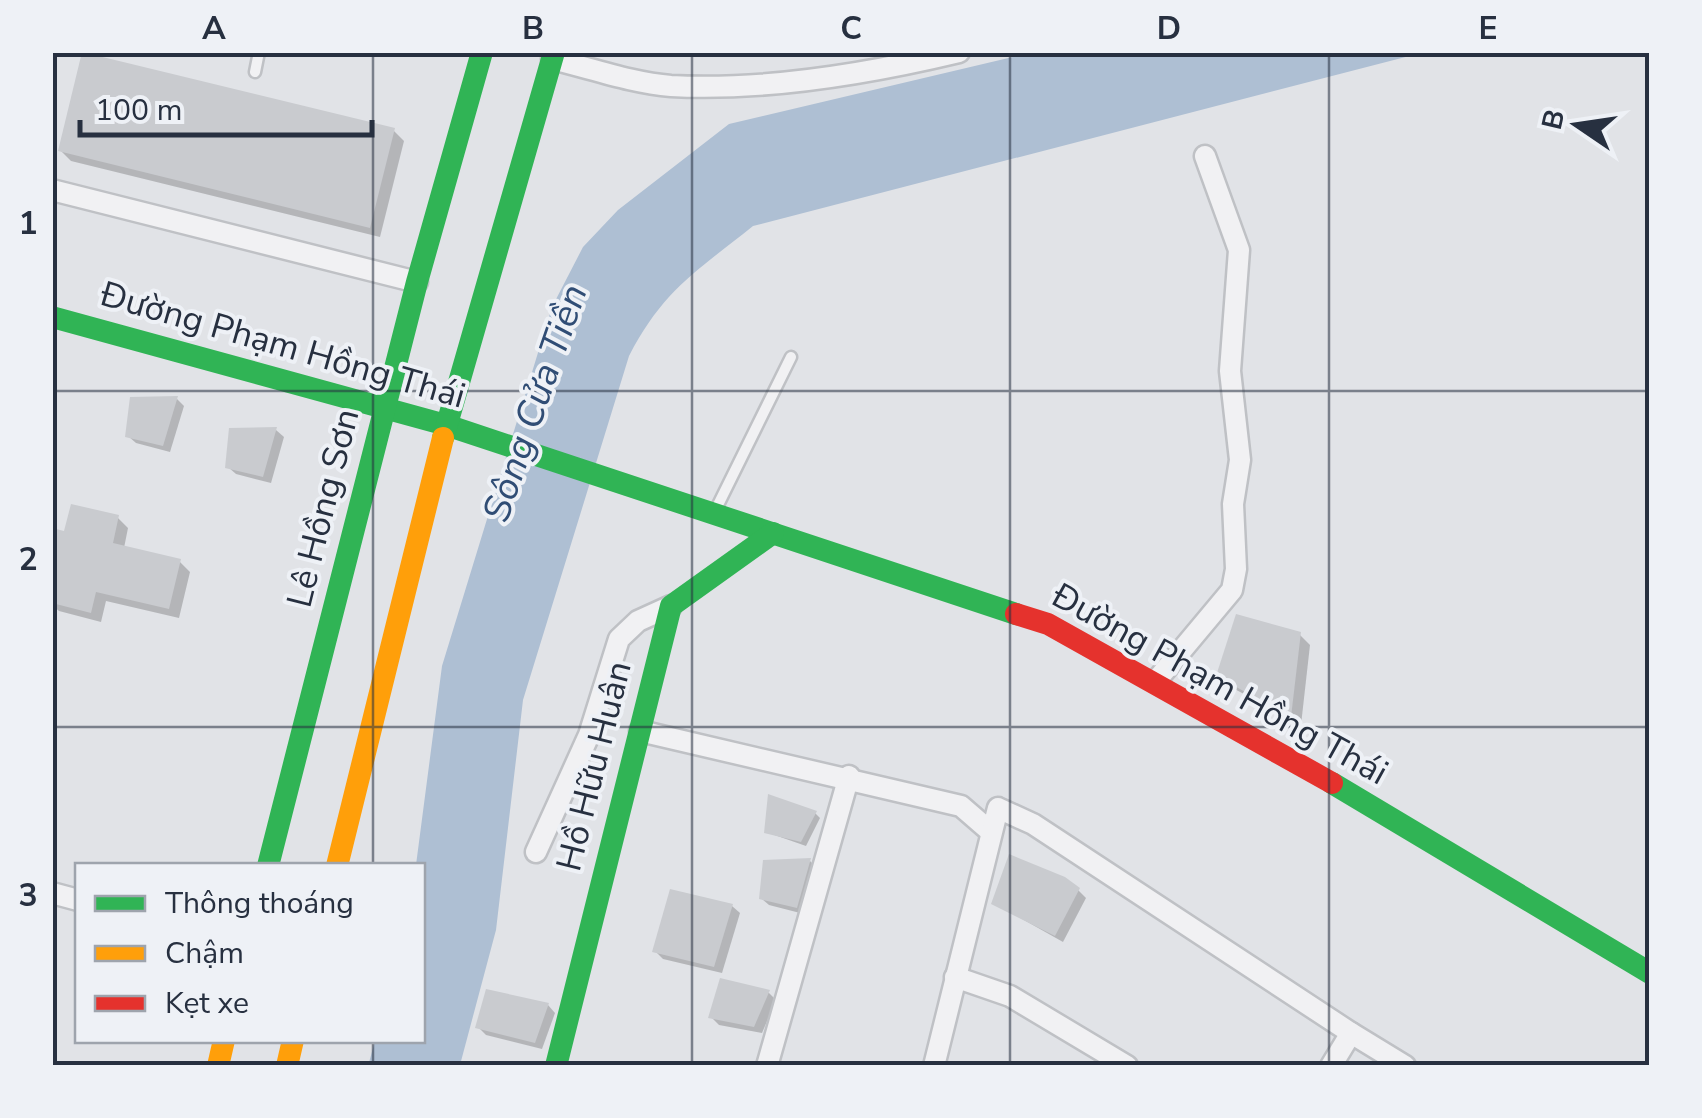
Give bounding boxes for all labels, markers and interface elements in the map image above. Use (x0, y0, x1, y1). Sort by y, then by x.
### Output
text: A (202, 7, 226, 50)
text: B (522, 7, 544, 50)
text: C (840, 7, 862, 50)
text: D (1157, 7, 1181, 50)
text: E (1478, 7, 1498, 50)
scale bar (80, 75, 372, 137)
north arrow (1527, 75, 1627, 175)
text: 100 m (95, 90, 182, 131)
text: B (1533, 106, 1574, 133)
text: 1 (18, 202, 38, 245)
street label: Đường Phạm Hồng Thái (94, 270, 471, 420)
water label: Sông Cửa Tiền (471, 277, 599, 529)
street label: Lê Hồng Sơn (276, 404, 370, 612)
text: 2 (18, 538, 38, 581)
street label: Đường Phạm Hồng Thái (1043, 572, 1396, 796)
street label: Hồ Hữu Huân (545, 656, 643, 876)
legend (75, 863, 425, 1043)
text: 3 (18, 874, 38, 917)
text: Thông thoáng (165, 883, 354, 924)
text: Chậm (165, 933, 244, 974)
text: Kẹt xe (165, 983, 249, 1024)

